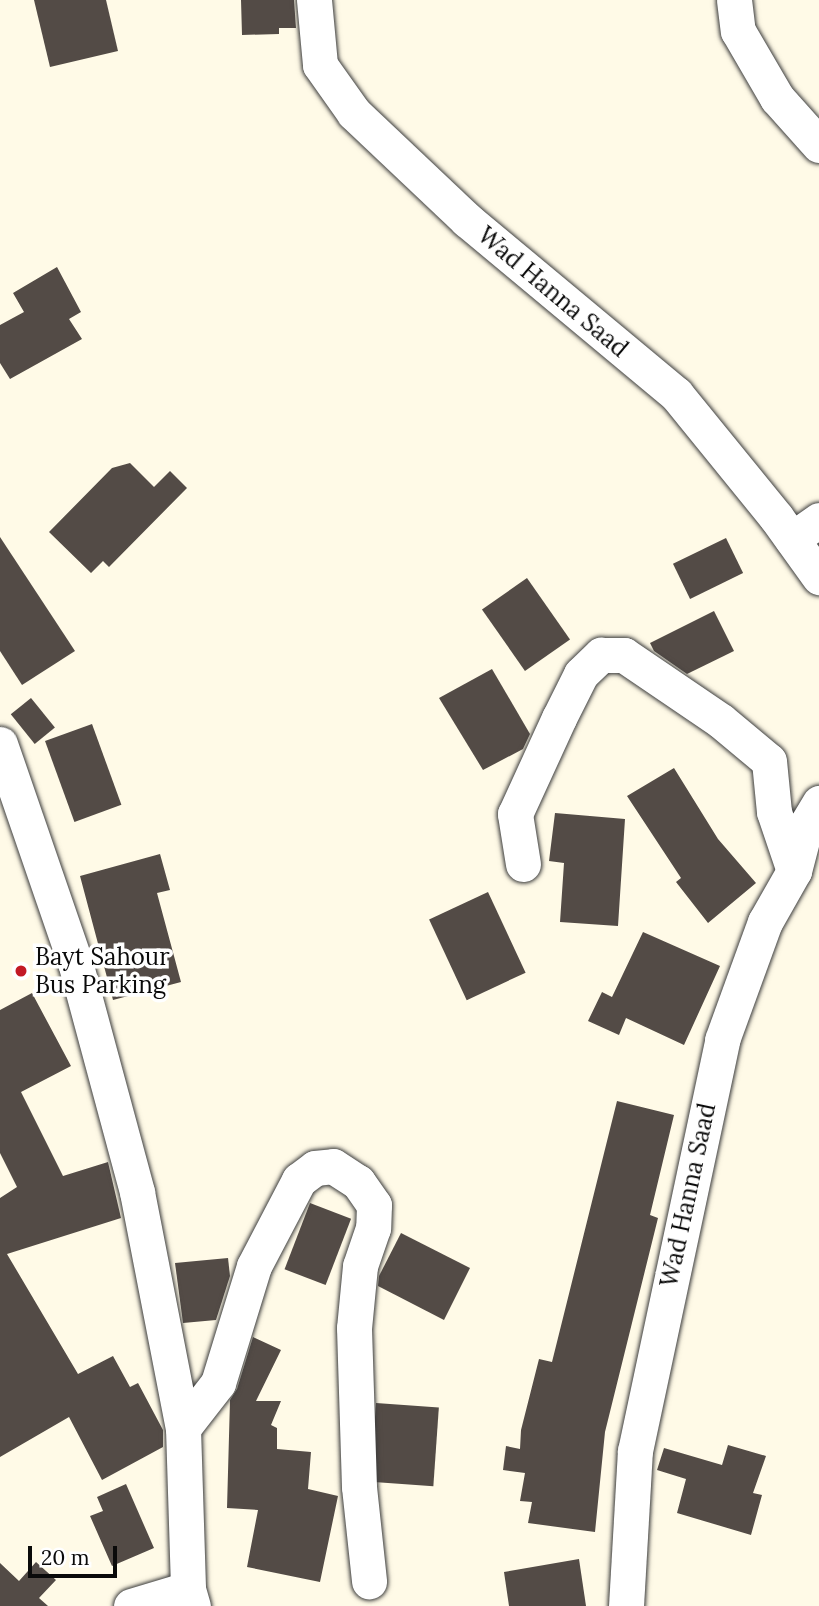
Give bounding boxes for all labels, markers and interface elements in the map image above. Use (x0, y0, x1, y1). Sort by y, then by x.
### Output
street label: Wad Hanna Saad (472, 221, 634, 363)
place label: Bayt Sahour Bus Parking (35, 943, 170, 999)
marker: Bayt Sahour Bus Parking (13, 963, 29, 979)
street label: Wad Hanna Saad (654, 1100, 722, 1290)
scale bar (32, 1532, 121, 1576)
text: 20 m (41, 1544, 90, 1571)

